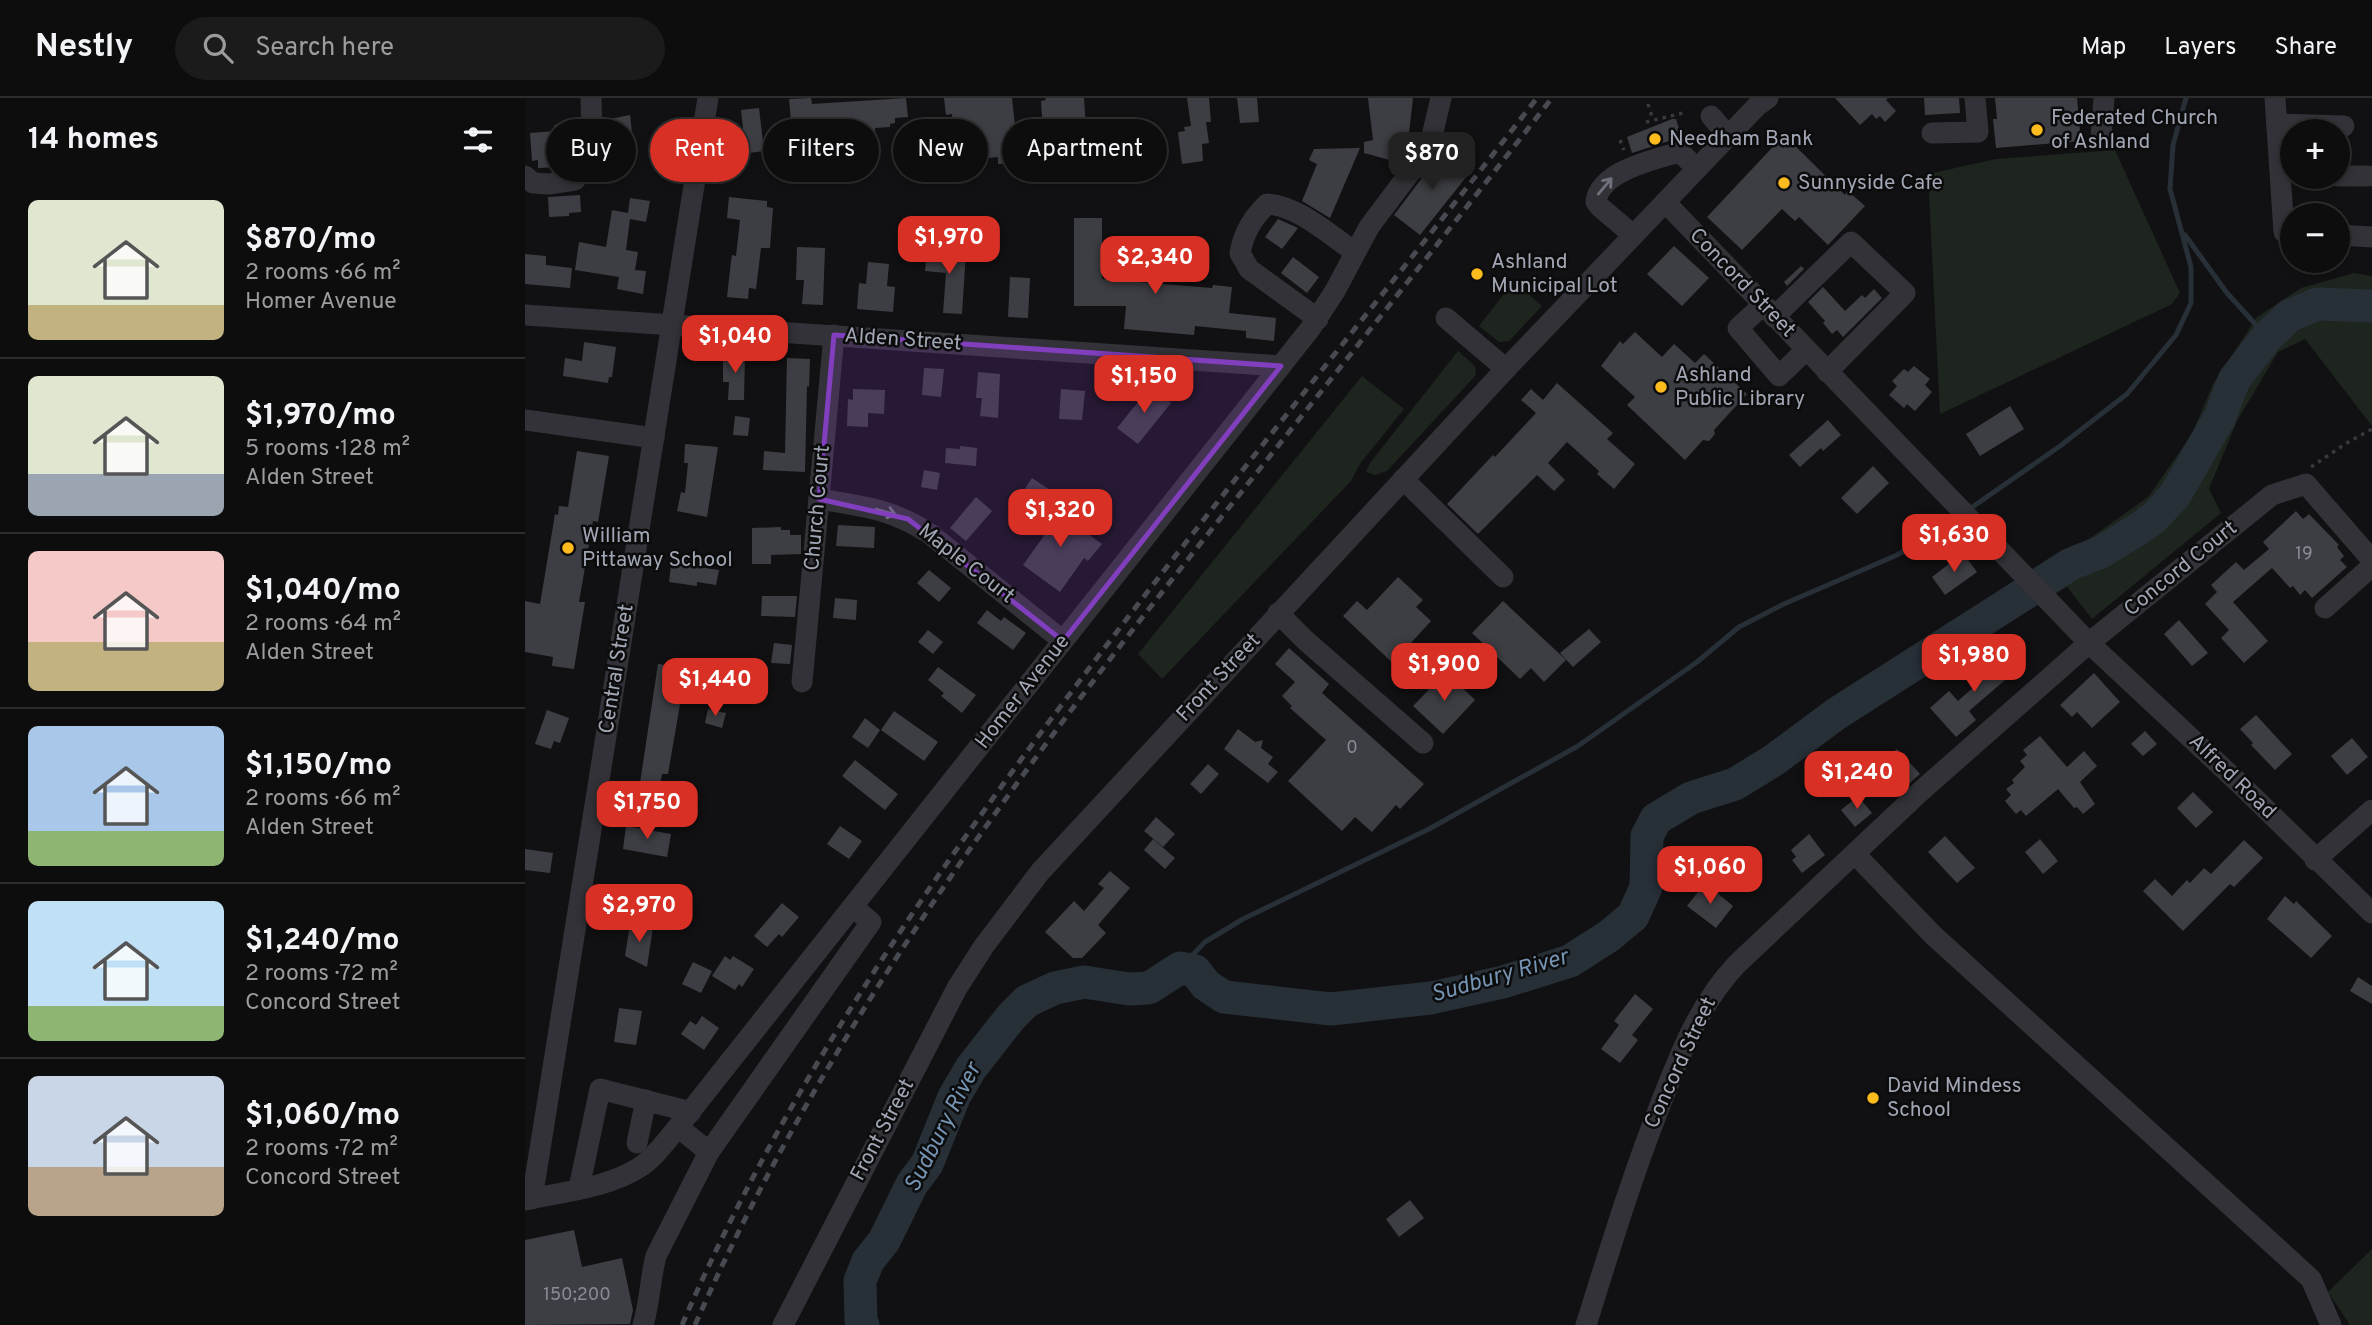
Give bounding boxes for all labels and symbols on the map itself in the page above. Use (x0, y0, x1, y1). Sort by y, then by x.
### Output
place label: Federated Church of Ashland (2051, 105, 2218, 156)
marker: Federated Church of Ashland (2029, 122, 2045, 138)
place label: Needham Bank (1669, 126, 1813, 153)
marker: Needham Bank (1647, 131, 1663, 147)
pin: $870 (1391, 132, 1473, 192)
place label: Sunnyside Cafe (1798, 170, 1943, 197)
marker: Sunnyside Cafe (1776, 175, 1792, 191)
one-way arrow (1597, 178, 1612, 196)
pin: $1,970 (892, 216, 1006, 276)
street label: Concord Street (1683, 223, 1801, 343)
pin: $2,340 (1098, 236, 1212, 296)
place label: Ashland Municipal Lot (1491, 249, 1618, 300)
marker: Ashland Municipal Lot (1469, 266, 1485, 282)
pin: $1,040 (678, 316, 792, 375)
street label: Alden Street (843, 322, 963, 358)
pin: $1,150 (1087, 356, 1201, 415)
place label: Ashland Public Library (1675, 362, 1805, 413)
marker: Ashland Public Library (1653, 379, 1669, 395)
street label: Church Court (799, 444, 837, 572)
pin: $1,320 (1003, 490, 1117, 549)
one-way arrow (874, 506, 897, 519)
pin: $1,630 (1897, 514, 2011, 574)
street label: Concord Court (2119, 515, 2243, 623)
street label: Maple Court (912, 518, 1020, 610)
place label: William Pittaway School (582, 523, 733, 574)
marker: William Pittaway School (560, 540, 576, 556)
house number: 19 (2295, 543, 2313, 566)
street label: Central Street (593, 602, 641, 736)
street label: Front Street (1171, 628, 1267, 728)
street label: Homer Avenue (970, 629, 1076, 755)
pin: $1,980 (1917, 634, 2031, 694)
pin: $1,900 (1387, 644, 1501, 703)
pin: $1,440 (658, 658, 772, 718)
street label: Alfred Road (2183, 729, 2281, 825)
house number: 0 (1346, 737, 1358, 760)
pin: $1,240 (1800, 752, 1914, 811)
pin: $1,750 (590, 782, 704, 841)
pin: $1,060 (1653, 846, 1767, 906)
pin: $2,970 (582, 884, 696, 944)
water label: Sudbury River (1428, 943, 1574, 1010)
street label: Concord Street (1639, 993, 1723, 1133)
water label: Sudbury River (899, 1056, 990, 1198)
place label: David Mindess School (1887, 1073, 2022, 1124)
street label: Front Street (845, 1074, 921, 1186)
marker: David Mindess School (1865, 1090, 1881, 1106)
house number: 150;200 (543, 1284, 611, 1307)

